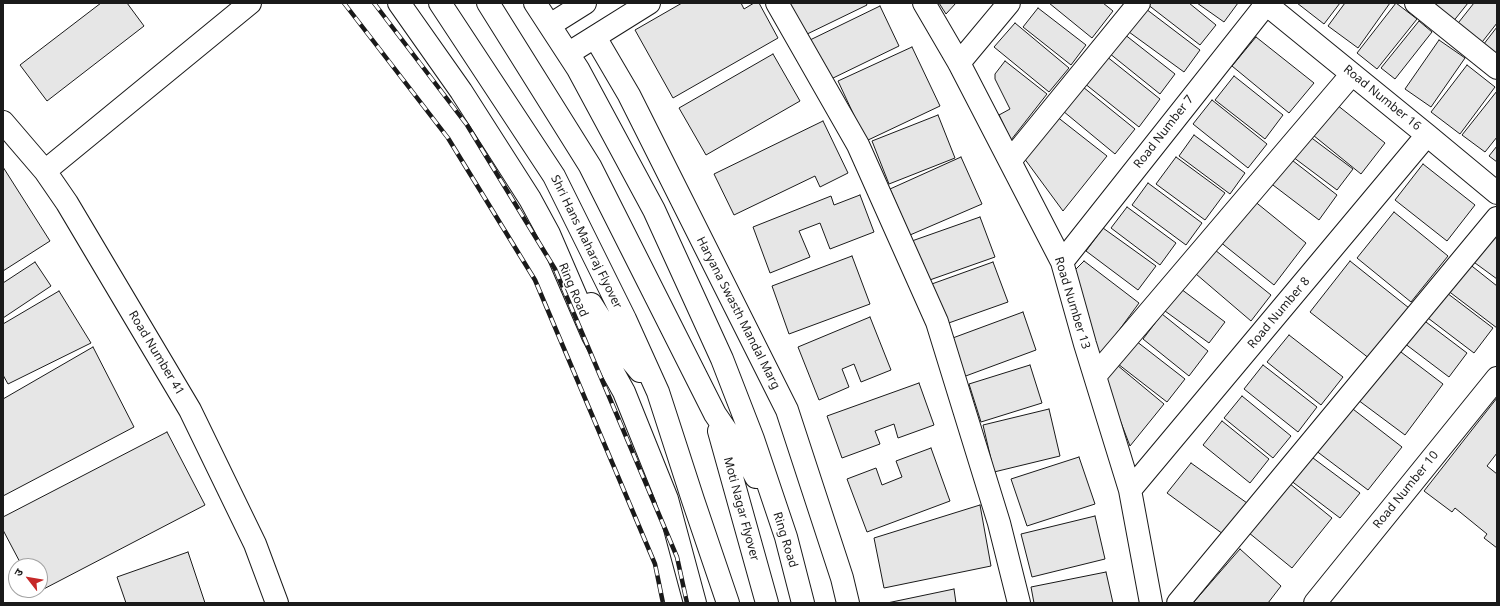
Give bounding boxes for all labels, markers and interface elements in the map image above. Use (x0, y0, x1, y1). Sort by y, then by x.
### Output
street label: Road Number 16 (1340, 62, 1424, 134)
street label: Road Number 7 (1131, 93, 1197, 171)
street label: Shri Hans Maharaj Flyover (547, 173, 625, 311)
street label: Haryana Swasth Mandal Marg (693, 234, 783, 392)
street label: Road Number 13 (1051, 255, 1093, 351)
street label: Ring Road (555, 261, 591, 319)
street label: Road Number 8 (1245, 274, 1313, 352)
street label: Road Number 41 (125, 308, 187, 398)
street label: Road Number 10 (1370, 448, 1442, 532)
street label: Moti Nagar Flyover (720, 455, 762, 563)
street label: Ring Road (770, 510, 800, 570)
north arrow (8, 558, 48, 598)
text: उ (10, 565, 26, 579)

